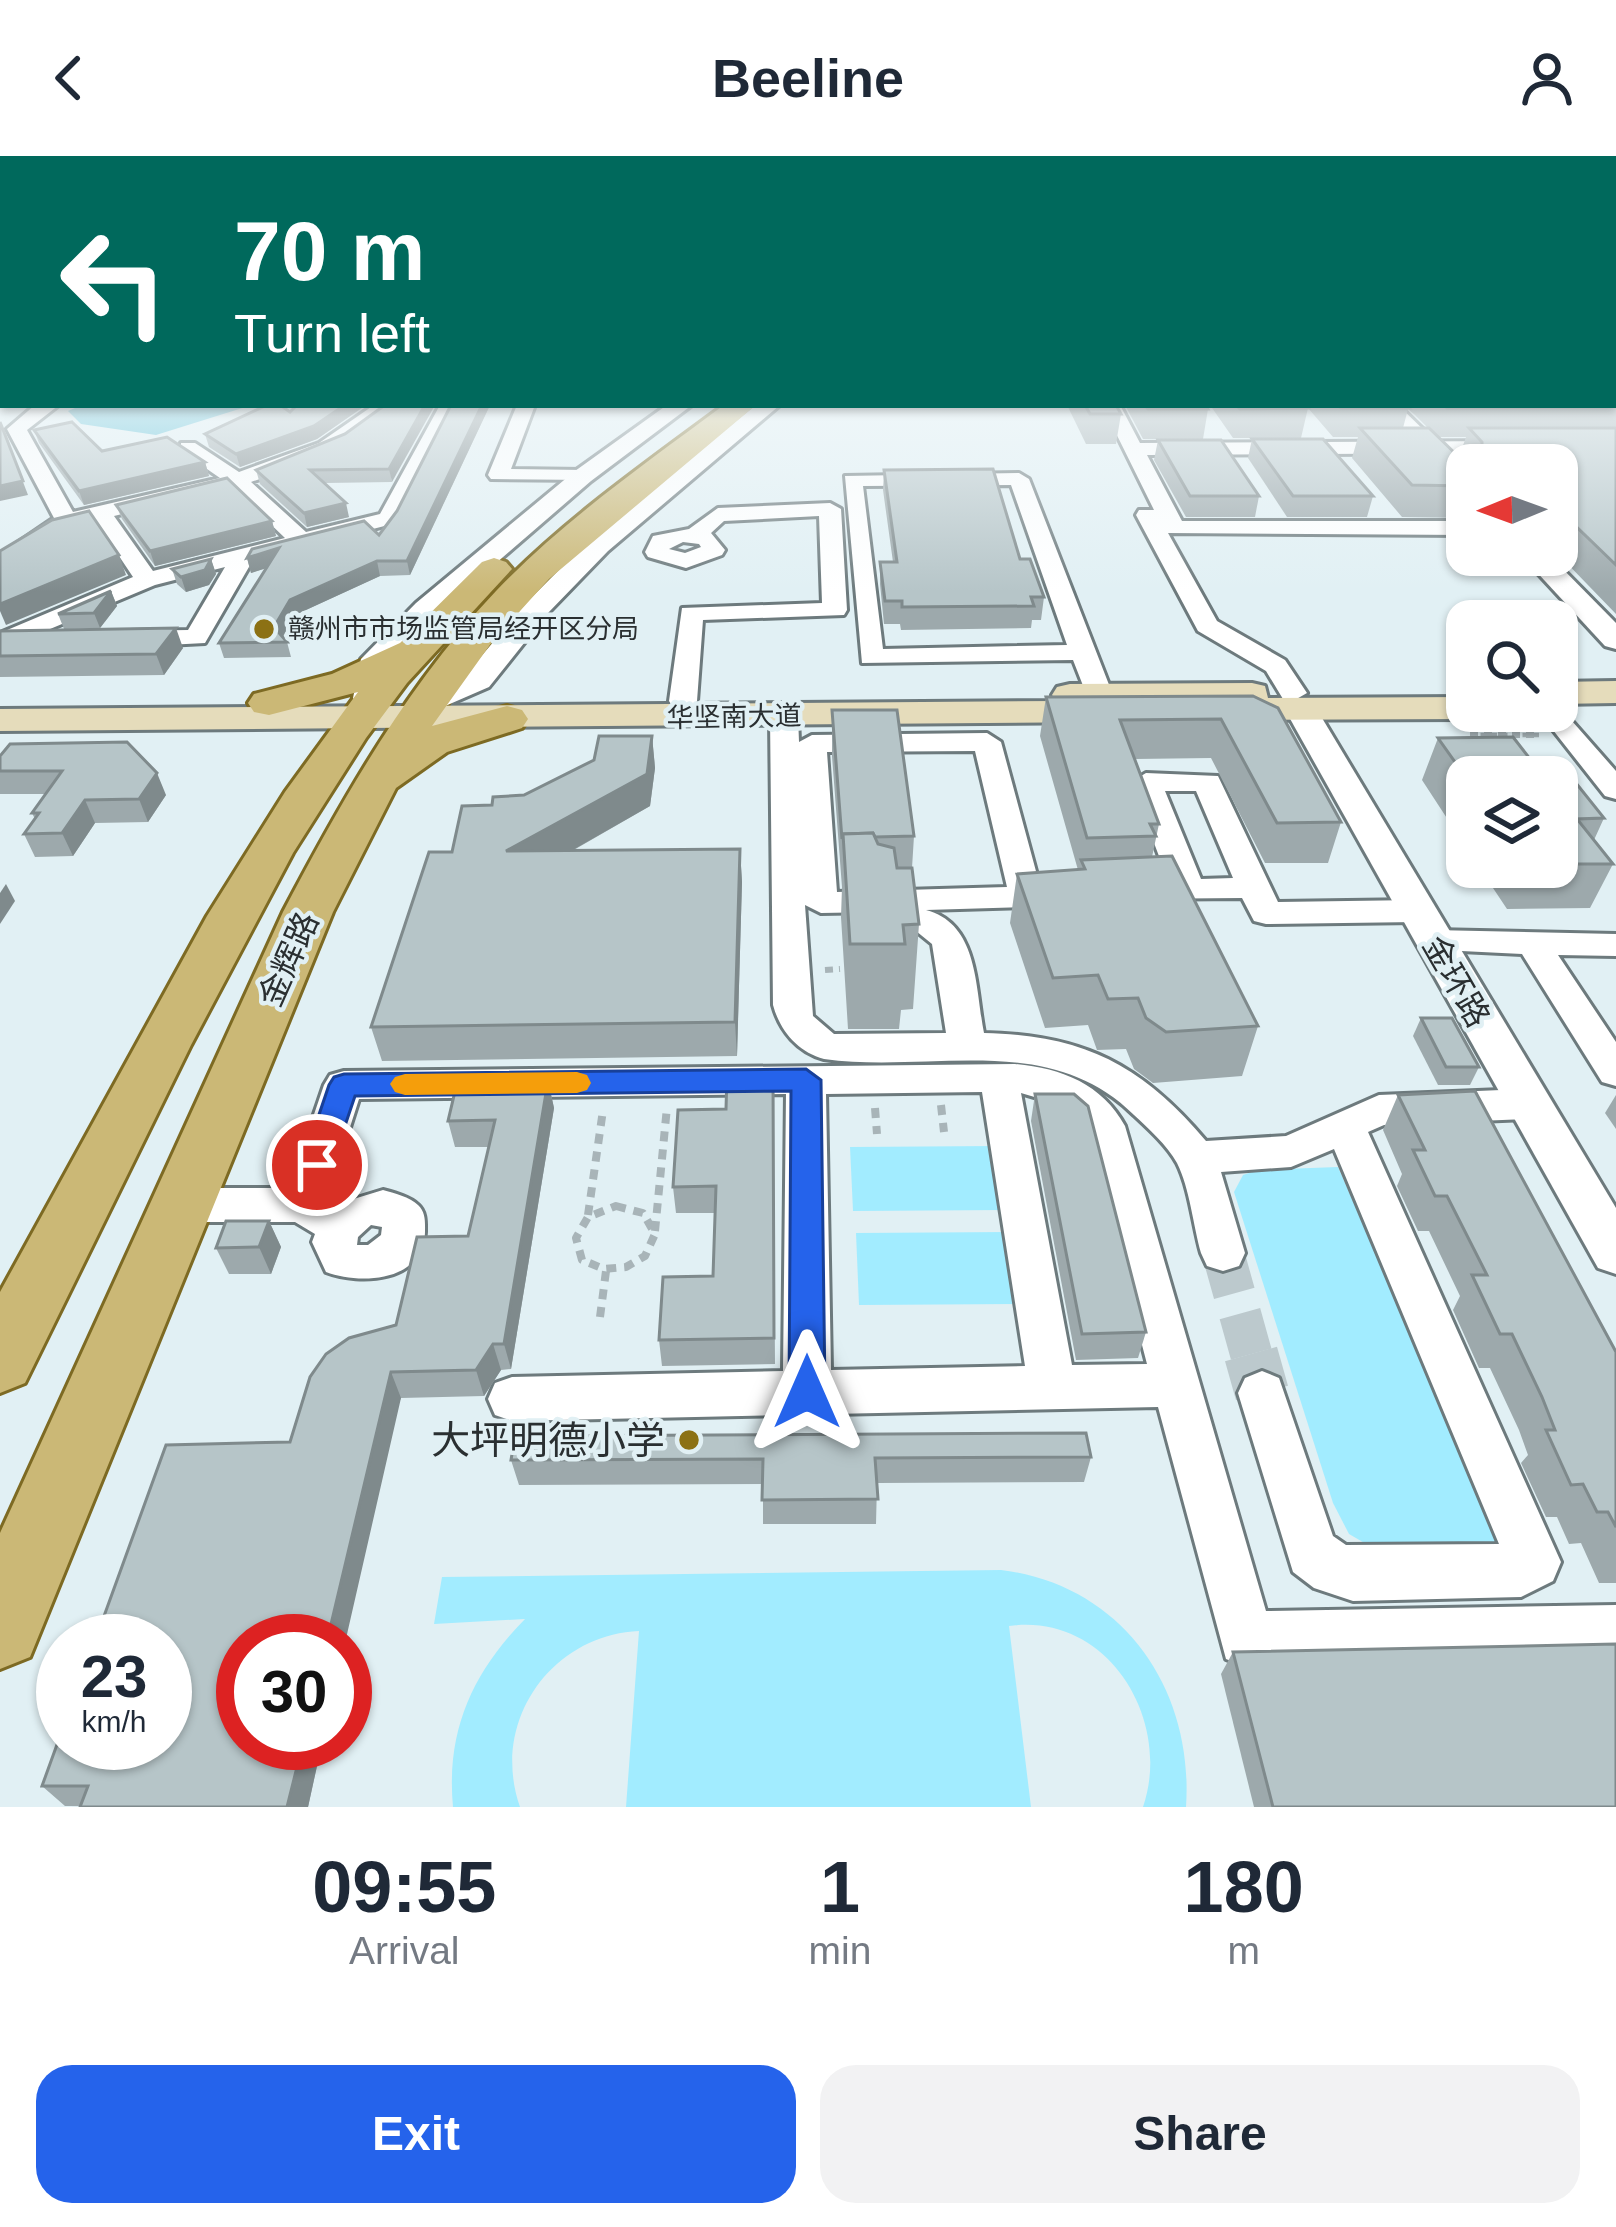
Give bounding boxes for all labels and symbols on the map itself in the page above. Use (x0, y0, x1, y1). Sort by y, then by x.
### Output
north arrow (1446, 444, 1578, 576)
place label: 赣州市市场监管局经开区分局 (288, 614, 639, 644)
marker: 赣州市市场监管局经开区分局 (251, 616, 277, 642)
street label: 华坚南大道 (666, 701, 802, 733)
street label: 金辉路 (251, 906, 325, 1012)
street label: 金环路 (1416, 929, 1497, 1033)
pin (266, 1114, 368, 1216)
position arrow (744, 1329, 870, 1455)
place label: 大坪明德小学 (431, 1419, 665, 1462)
marker: 大坪明德小学 (676, 1427, 702, 1453)
speed limit sign: 30 (216, 1614, 372, 1770)

